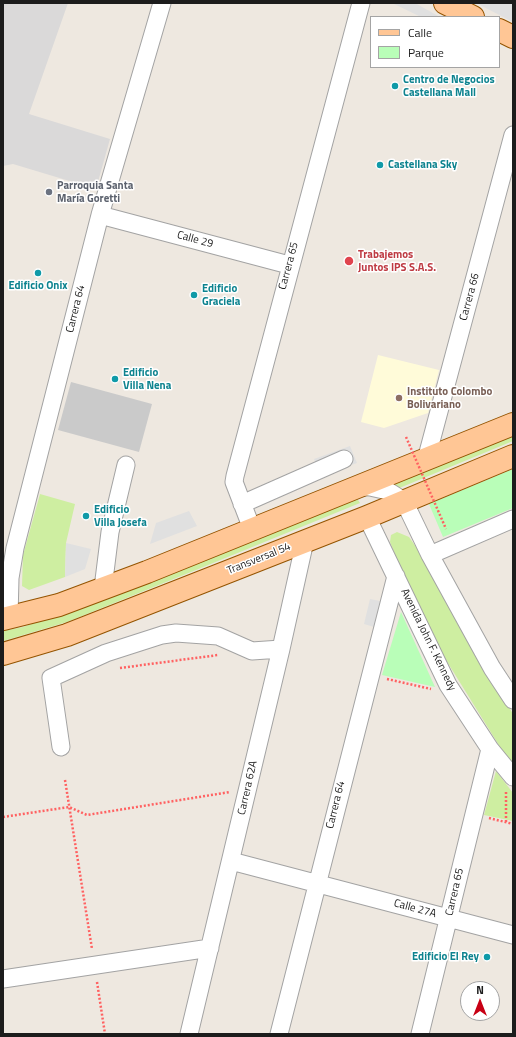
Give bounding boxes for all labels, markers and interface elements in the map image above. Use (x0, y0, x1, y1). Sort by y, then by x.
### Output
legend (370, 16, 500, 68)
text: Calle (408, 23, 432, 42)
text: Parque (408, 43, 444, 62)
place label: Centro de Negocios Castellana Mall (403, 73, 495, 99)
marker: Centro de Negocios Castellana Mall (390, 81, 400, 91)
place label: Castellana Sky (388, 158, 457, 172)
marker: Castellana Sky (375, 160, 385, 170)
place label: Parroquia Santa María Goretti (57, 179, 133, 205)
marker: Parroquia Santa María Goretti (44, 187, 54, 197)
street label: Calle 29 (175, 229, 215, 251)
street label: Carrera 65 (276, 241, 302, 291)
place label: Trabajemos Juntos IPS S.A.S. (358, 248, 436, 274)
marker: Trabajemos Juntos IPS S.A.S. (343, 255, 355, 267)
marker: Edificio Onix (33, 268, 43, 278)
street label: Carrera 66 (457, 272, 483, 322)
place label: Edificio Onix (8, 279, 68, 293)
place label: Edificio Graciela (202, 282, 240, 308)
street label: Carrera 64 (64, 284, 88, 334)
marker: Edificio Graciela (189, 290, 199, 300)
place label: Edificio Villa Nena (123, 366, 171, 392)
marker: Edificio Villa Nena (110, 374, 120, 384)
place label: Instituto Colombo Bolivariano (407, 385, 492, 411)
marker: Instituto Colombo Bolivariano (394, 393, 404, 403)
place label: Edificio Villa Josefa (94, 503, 147, 529)
marker: Edificio Villa Josefa (81, 511, 91, 521)
street label: Transversal 54 (225, 540, 293, 578)
street label: Avenida John F. Kennedy (397, 587, 459, 693)
street label: Carrera 62A (235, 760, 261, 816)
street label: Carrera 64 (324, 780, 348, 830)
street label: Carrera 65 (443, 867, 467, 917)
street label: Calle 27A (392, 897, 438, 921)
place label: Edificio El Rey (412, 950, 479, 964)
marker: Edificio El Rey (482, 952, 492, 962)
north arrow (460, 981, 500, 1021)
text: N (476, 982, 484, 998)

